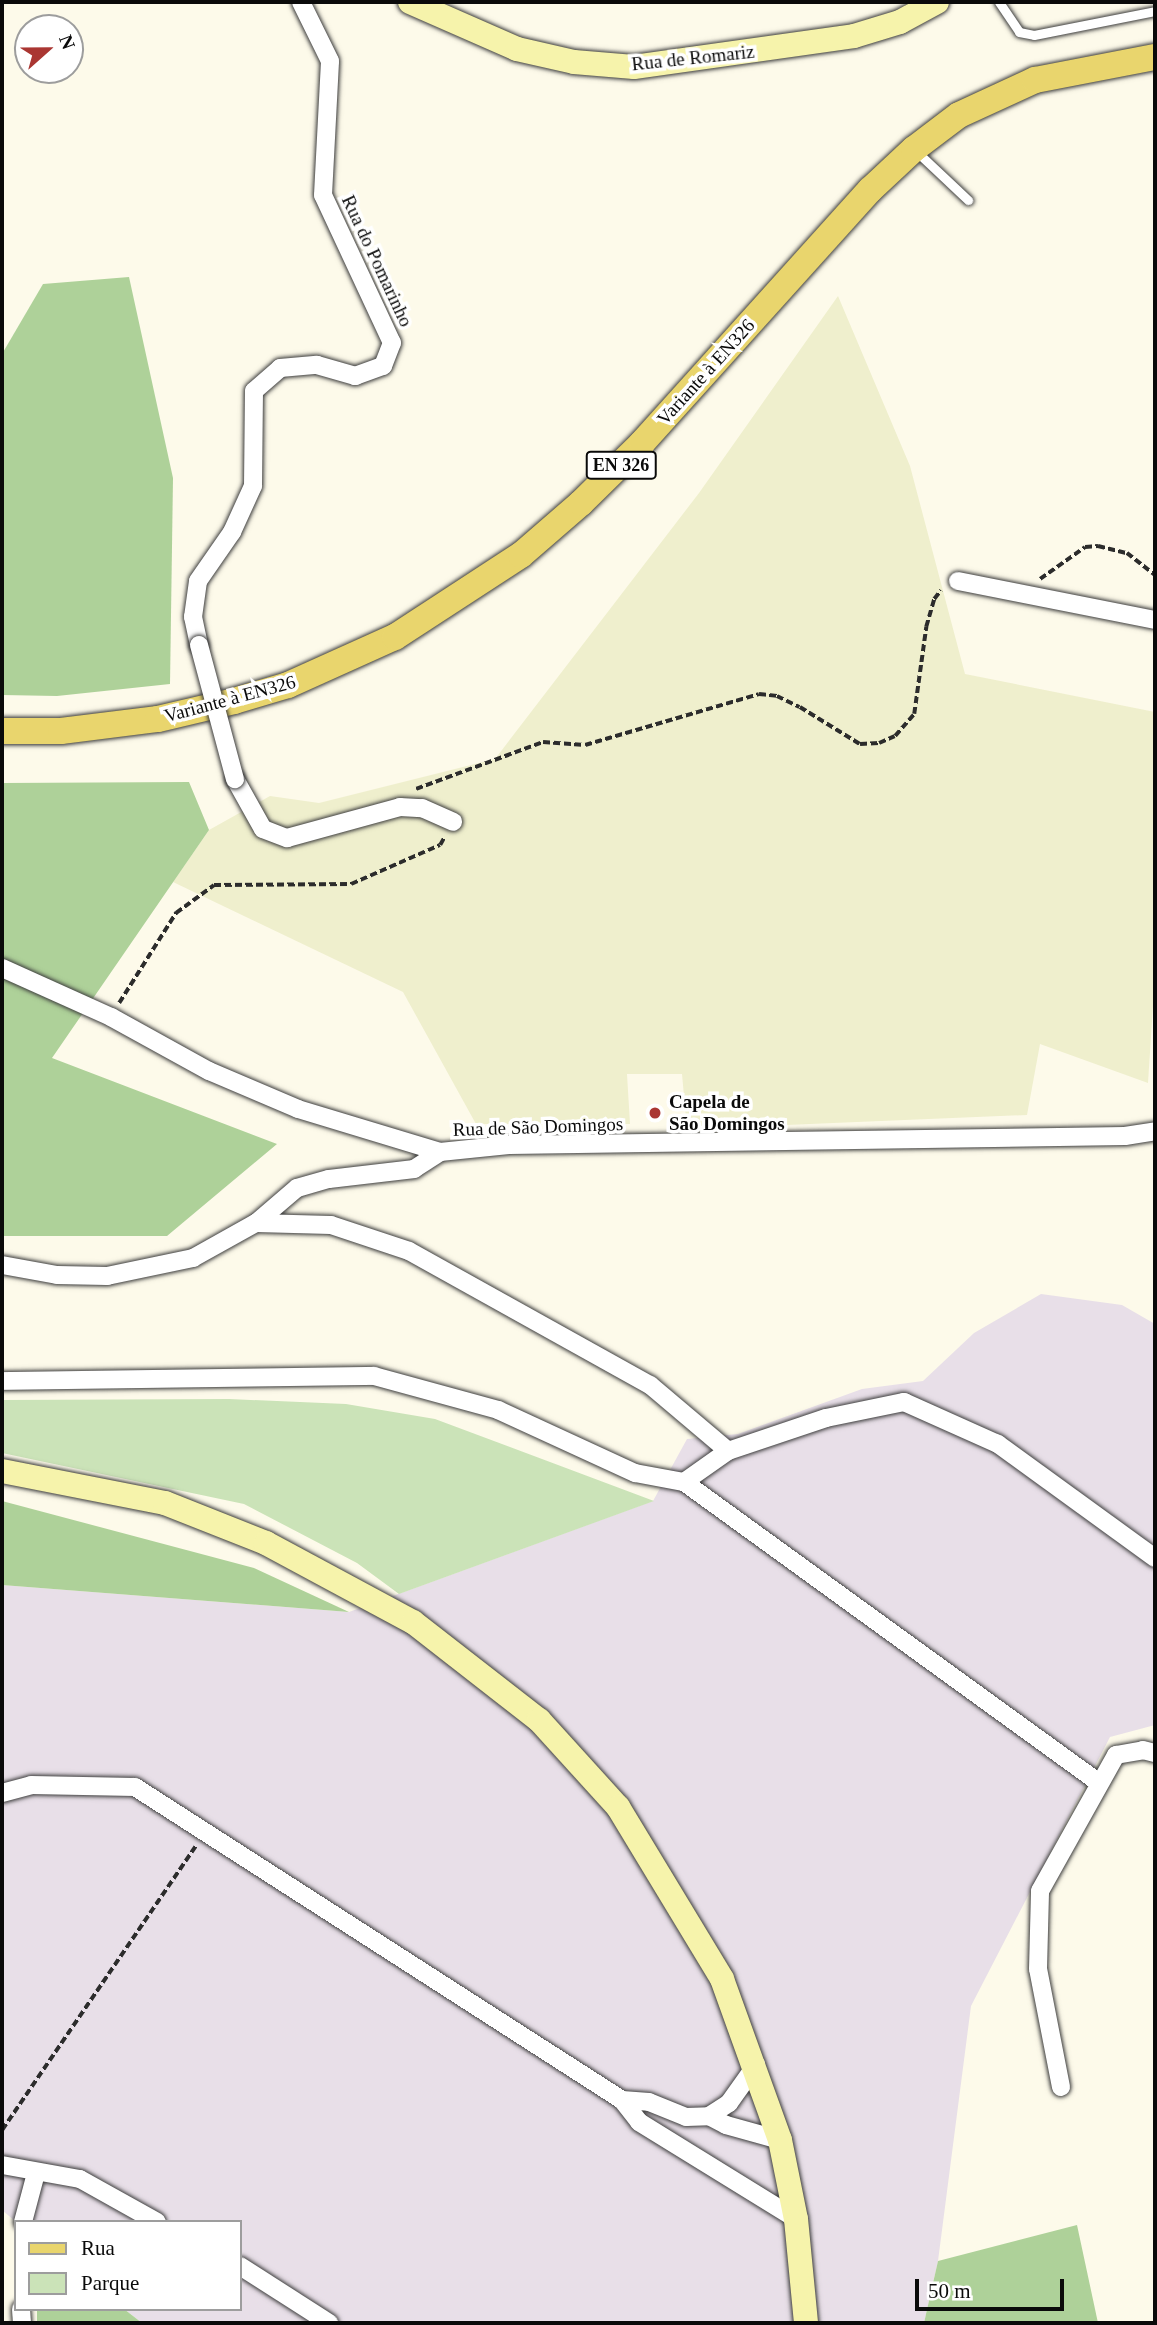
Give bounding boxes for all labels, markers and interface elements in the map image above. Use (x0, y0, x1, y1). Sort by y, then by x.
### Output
north arrow (14, 14, 84, 84)
text: N (55, 32, 79, 52)
street label: Rua de Romariz (630, 40, 756, 76)
street label: Rua do Pomarinho (337, 192, 417, 330)
street label: Variante à EN326 (652, 314, 760, 430)
road number: EN 326 (584, 450, 658, 480)
street label: Variante à EN326 (162, 671, 298, 727)
place label: Capela de São Domingos (669, 1091, 785, 1135)
marker: Capela de São Domingos (647, 1105, 663, 1121)
street label: Rua de São Domingos (452, 1113, 624, 1141)
legend (14, 2220, 242, 2311)
text: Rua (81, 2236, 115, 2260)
scale bar (919, 2266, 1068, 2310)
text: Parque (81, 2271, 139, 2295)
text: 50 m (928, 2279, 971, 2303)

